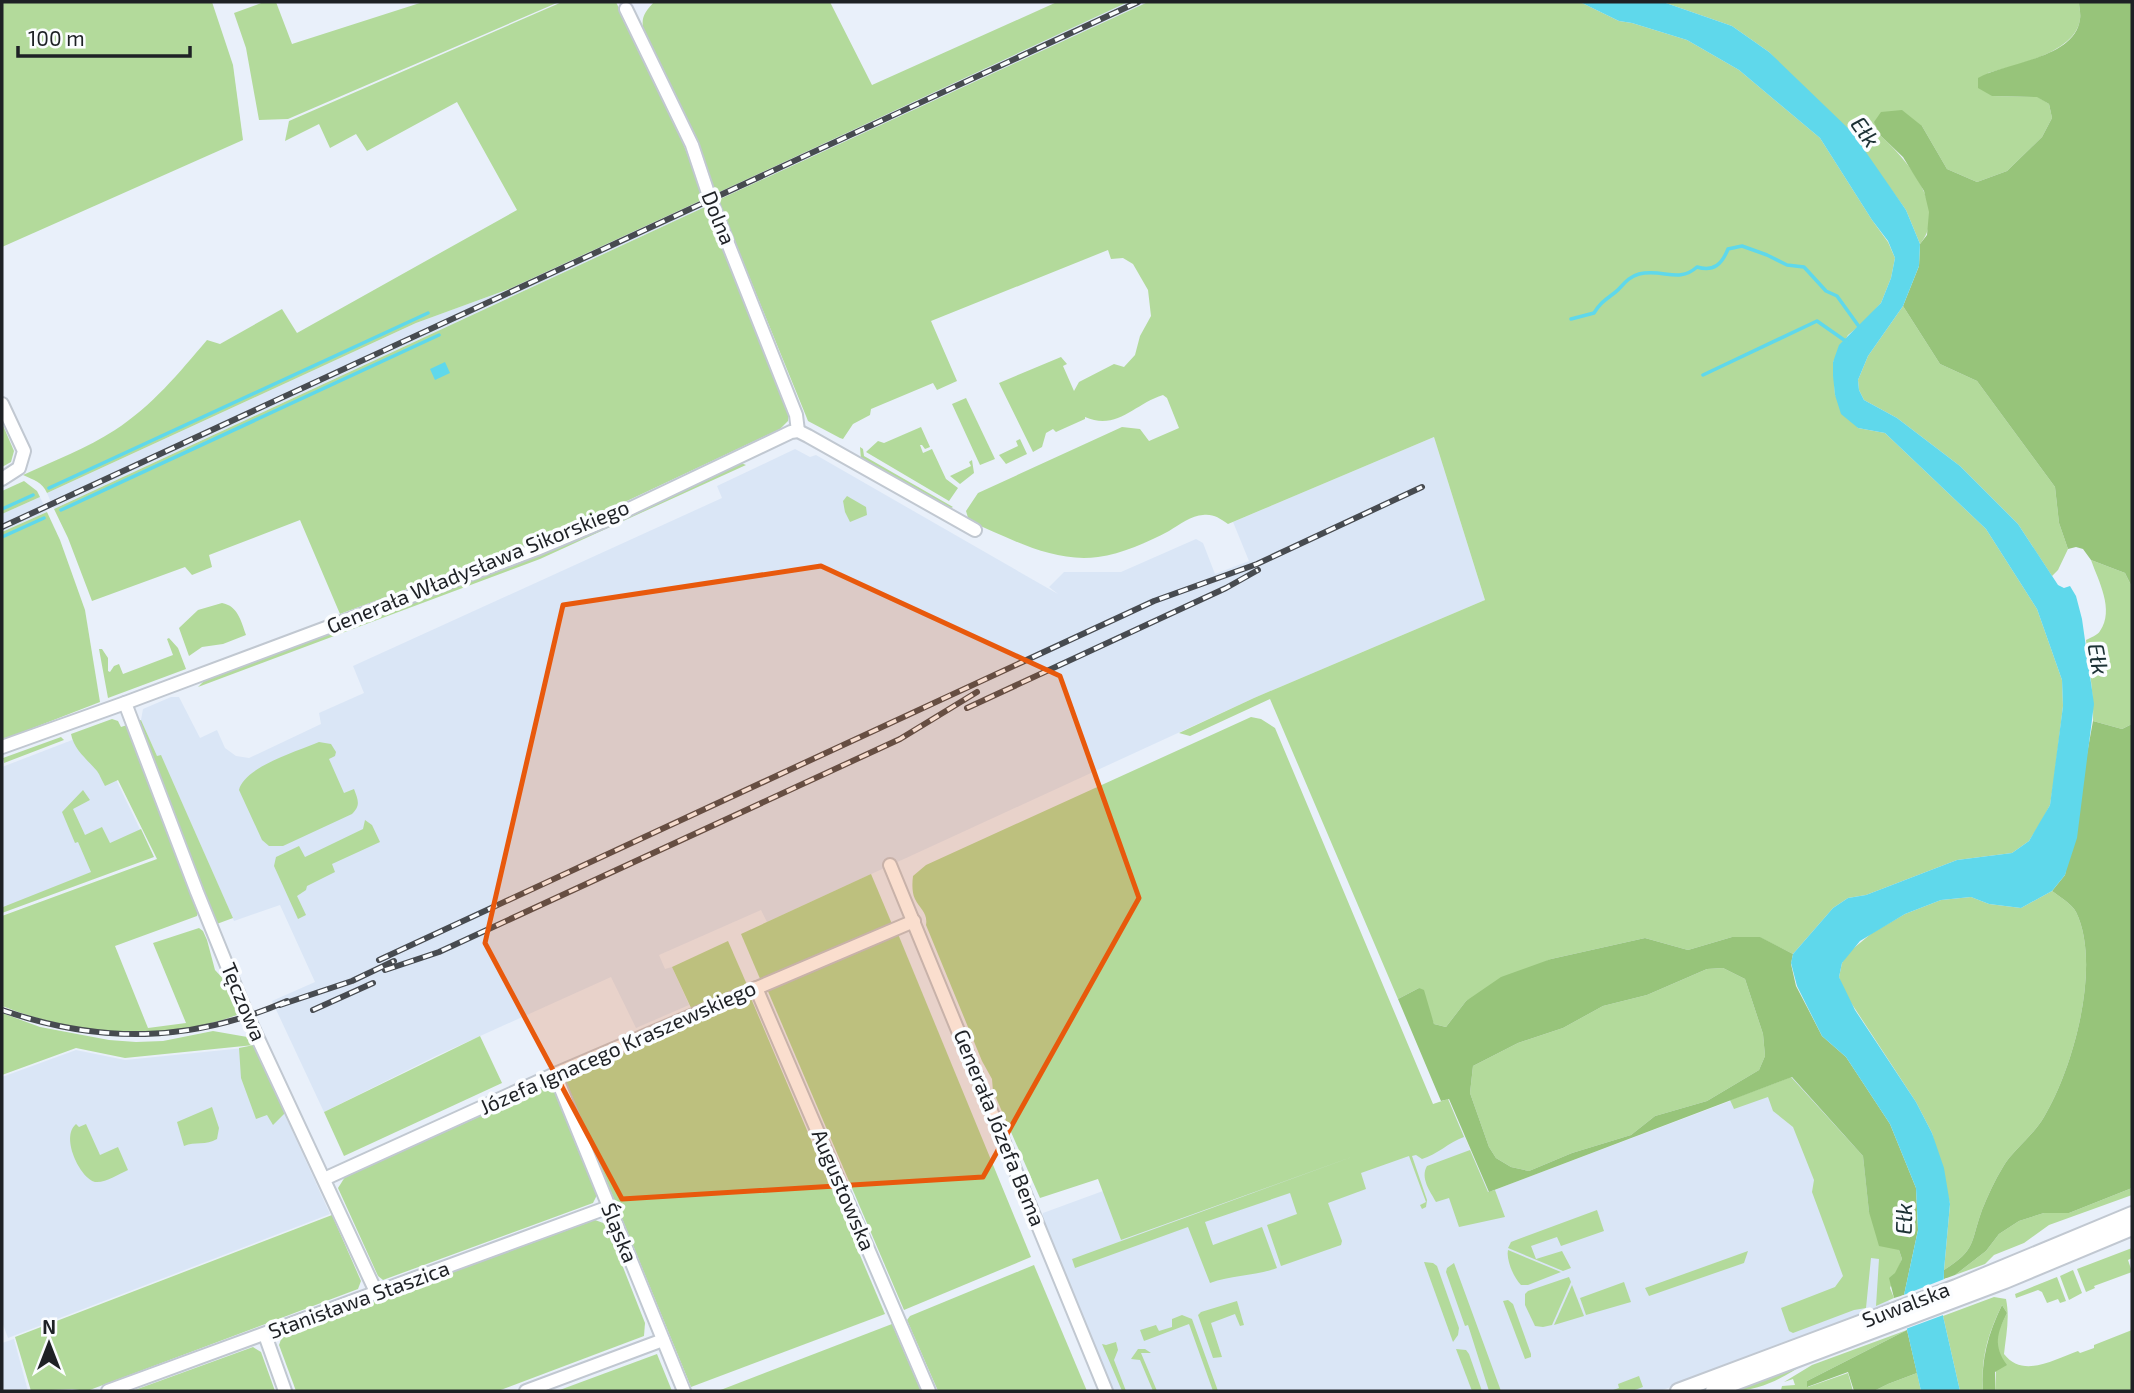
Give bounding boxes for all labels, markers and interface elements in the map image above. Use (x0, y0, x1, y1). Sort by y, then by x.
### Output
scale bar (18, 14, 189, 58)
text: 100 m (28, 25, 85, 50)
water label: Ełk (1845, 110, 1886, 152)
street label: Dolna (697, 187, 741, 248)
street label: Generała Władysława Sikorskiego (323, 493, 632, 638)
water label: Ełk (2082, 641, 2116, 677)
street label: Tęczowa (217, 958, 272, 1044)
street label: Józefa Ignacego Kraszewskiego (476, 974, 759, 1119)
street label: Generała Józefa Bema (949, 1025, 1051, 1229)
street label: Augustowska (808, 1125, 881, 1254)
street label: Śląska (597, 1199, 644, 1266)
water label: Ełk (1889, 1203, 1917, 1235)
street label: Stanisława Staszica (265, 1254, 452, 1343)
street label: Suwalska (1858, 1276, 1953, 1332)
north arrow (14, 1309, 84, 1379)
text: N (42, 1315, 56, 1338)

